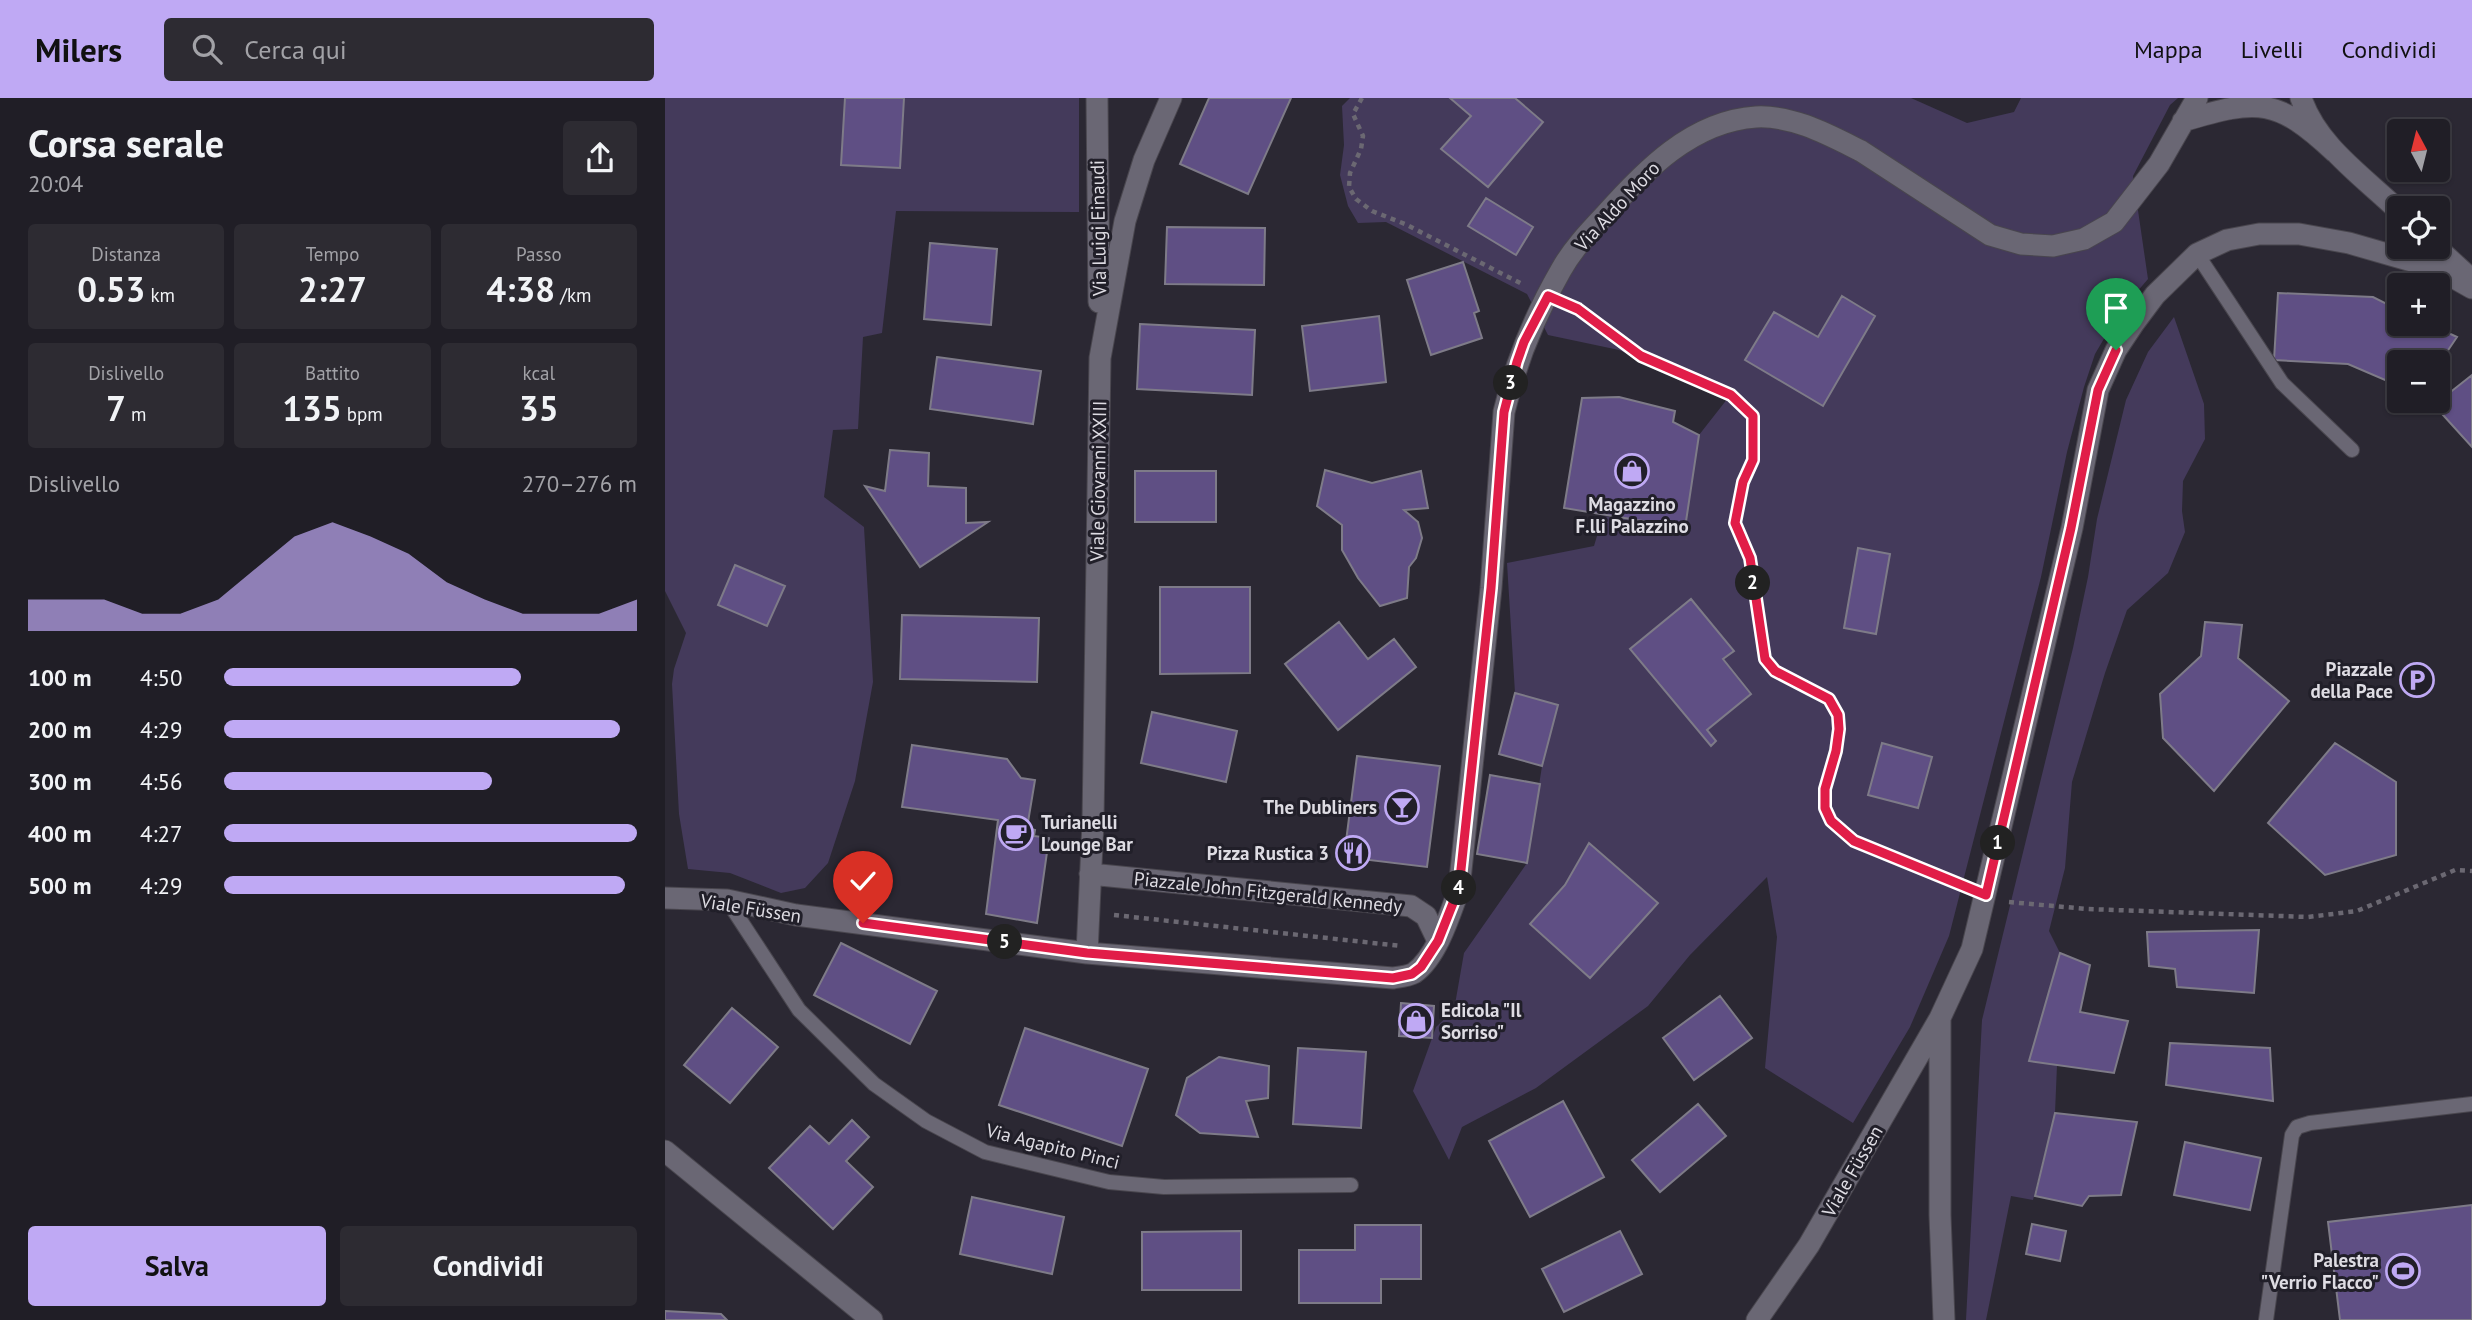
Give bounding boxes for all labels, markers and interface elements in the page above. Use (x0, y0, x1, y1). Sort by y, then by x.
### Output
search box (164, 18, 654, 81)
text: Milers (35, 28, 122, 71)
icon: search (188, 30, 226, 68)
text: Cerca qui (244, 33, 347, 66)
text: Mappa (2134, 34, 2203, 65)
text: Livelli (2241, 34, 2303, 65)
text: Condividi (2341, 34, 2437, 65)
text: Corsa serale (28, 118, 224, 167)
north arrow (2387, 119, 2450, 182)
map controls (2387, 119, 2450, 413)
button: share (563, 121, 637, 195)
street label: Via Aldo Moro (1569, 156, 1665, 257)
street label: Via Luigi Einaudi (1085, 160, 1111, 297)
text: 20:04 (28, 169, 83, 198)
button: locate (2387, 196, 2450, 259)
text: Distanza (91, 242, 161, 266)
text: Tempo (306, 242, 359, 266)
text: Passo (516, 242, 562, 266)
text: 0.53 (77, 266, 145, 312)
text: 2:27 (298, 266, 367, 312)
text: 4:38 (486, 266, 555, 312)
button: + (2387, 273, 2450, 336)
pin (2086, 278, 2146, 350)
text: km (145, 283, 175, 307)
text: /km (555, 283, 591, 307)
icon: arrive (2097, 289, 2135, 327)
button: − (2387, 350, 2450, 413)
text: Dislivello (88, 361, 164, 385)
text: Battito (305, 361, 360, 385)
text: kcal (523, 361, 555, 385)
pin: 3 (1493, 366, 1529, 400)
text: 3 (1505, 370, 1516, 394)
text: 7 (106, 385, 126, 431)
text: 135 (282, 385, 342, 431)
text: 35 (519, 385, 559, 431)
street label: Viale Giovanni XXIII (1085, 400, 1111, 563)
text: m (126, 402, 146, 426)
text: bpm (342, 402, 383, 426)
shop icon: Magazzino F.lli Palazzino (1613, 452, 1651, 490)
text: Dislivello (28, 469, 120, 498)
text: 270–276 m (522, 469, 637, 498)
place label: Magazzino F.lli Palazzino (1575, 492, 1689, 538)
pin: 2 (1735, 566, 1771, 601)
text: 2 (1747, 570, 1758, 594)
place label: Piazzale della Pace (2310, 657, 2393, 703)
parking icon: Piazzale della Pace (2398, 661, 2436, 699)
text: 100 m (28, 663, 91, 692)
text: 4:50 (140, 663, 183, 692)
text: 200 m (28, 715, 91, 744)
text: 4:29 (140, 715, 183, 744)
text: 300 m (28, 767, 91, 796)
text: 4:56 (140, 767, 183, 796)
bar icon: The Dubliners (1383, 788, 1421, 826)
place label: The Dubliners (1263, 795, 1377, 819)
place label: Turianelli Lounge Bar (1041, 810, 1133, 856)
cafe icon: Turianelli Lounge Bar (997, 814, 1035, 852)
text: 400 m (28, 819, 91, 848)
text: 4:27 (140, 819, 183, 848)
pin: 1 (1981, 826, 2015, 860)
text: 1 (1992, 830, 2003, 854)
restaurant icon: Pizza Rustica 3 (1334, 834, 1372, 872)
place label: Pizza Rustica 3 (1207, 841, 1329, 865)
pin (833, 851, 893, 923)
icon: check (844, 862, 882, 900)
street label: Piazzale John Fitzgerald Kennedy (1133, 866, 1403, 918)
pin: 4 (1441, 870, 1477, 906)
text: 500 m (28, 871, 91, 900)
text: 4:29 (140, 871, 183, 900)
text: 4 (1453, 875, 1464, 899)
street label: Viale Füssen (698, 888, 803, 928)
pin: 5 (987, 924, 1023, 960)
text: 5 (999, 929, 1010, 953)
place label: Edicola "Il Sorriso" (1441, 998, 1522, 1044)
shop icon: Edicola "Il Sorriso" (1397, 1002, 1435, 1040)
street label: Via Agapito Pinci (983, 1118, 1122, 1174)
street label: Viale Füssen (1816, 1121, 1888, 1222)
button: Salva (28, 1226, 326, 1306)
button: Condividi (340, 1226, 637, 1306)
place label: Palestra "Verrio Flacco" (2261, 1248, 2379, 1294)
sports icon: Palestra "Verrio Flacco" (2384, 1252, 2422, 1290)

